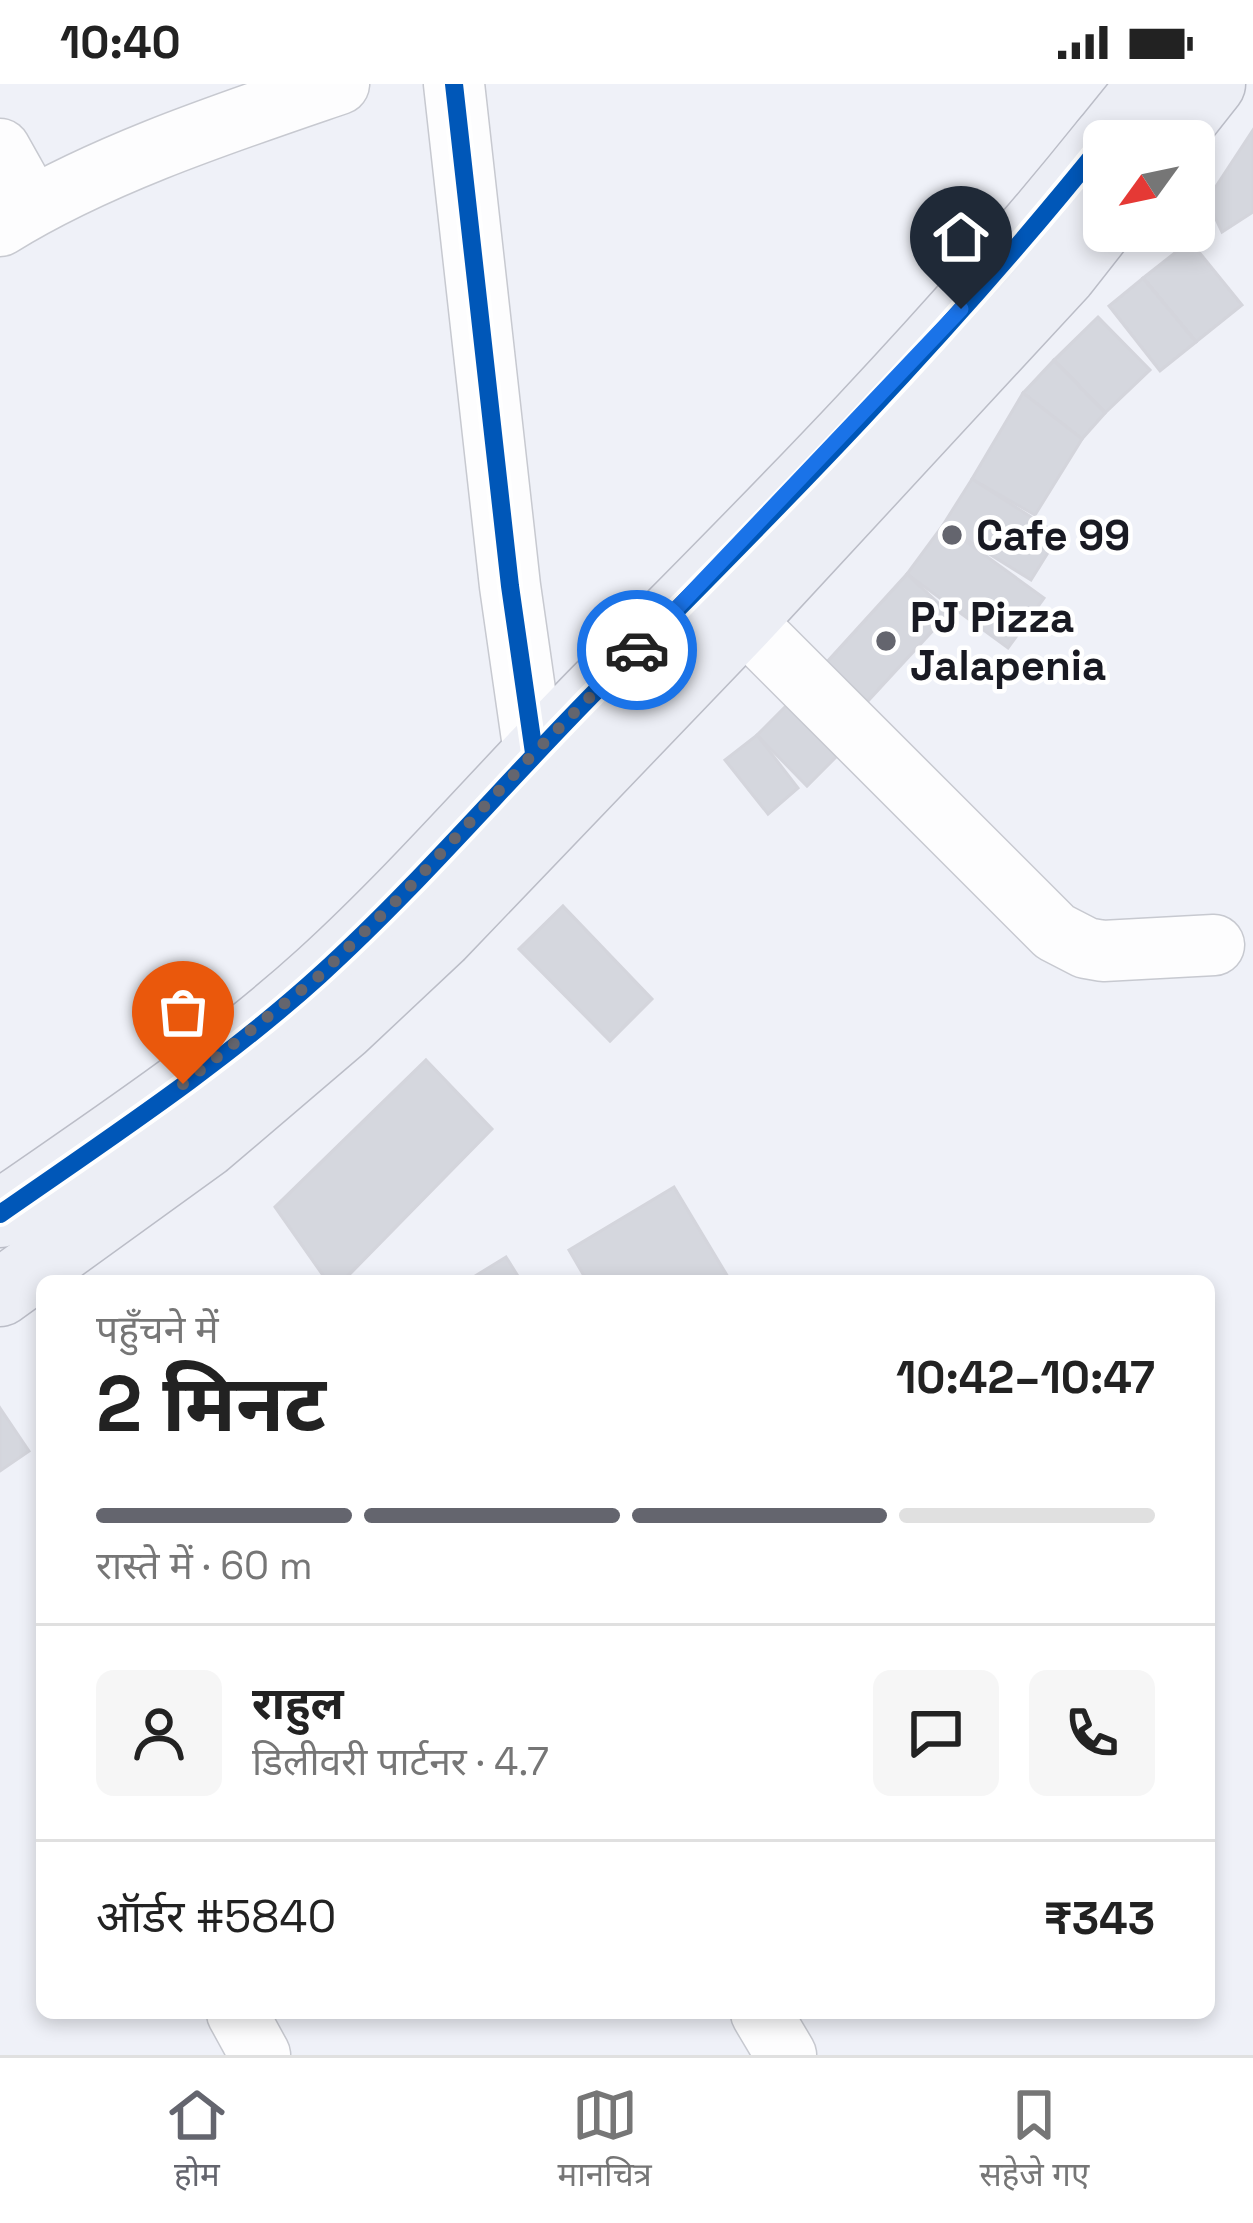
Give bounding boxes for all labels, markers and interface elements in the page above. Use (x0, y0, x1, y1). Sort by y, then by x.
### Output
text: 10:40 (60, 14, 181, 71)
north arrow (1083, 120, 1215, 252)
map controls (1083, 120, 1215, 252)
pin (910, 186, 1012, 309)
icon: home (928, 204, 994, 270)
place label: Cafe 99 (976, 509, 1130, 562)
marker: Cafe 99 (939, 522, 965, 548)
courier (577, 590, 697, 710)
place label: PJ Pizza Jalapenia (910, 591, 1106, 692)
icon: car (604, 617, 670, 683)
marker: PJ Pizza Jalapenia (873, 628, 899, 654)
pin (132, 961, 234, 1084)
icon: bag (150, 979, 216, 1045)
text: पहुँचने में (96, 1305, 219, 1354)
text: 10:42–10:47 (896, 1349, 1155, 1406)
text: 2 मिनट (96, 1354, 326, 1454)
text: रास्ते में · 60 m (96, 1541, 313, 1590)
button: person (96, 1670, 222, 1796)
button: chat (873, 1670, 999, 1796)
button: phone (1029, 1670, 1155, 1796)
text: राहुल (252, 1675, 344, 1732)
text: डिलीवरी पार्टनर · 4.7 (252, 1737, 549, 1786)
text: ऑर्डर #5840 (96, 1888, 336, 1945)
text: ₹343 (1044, 1890, 1155, 1947)
tab: होम (164, 2082, 230, 2199)
tab: मानचित्र (558, 2082, 652, 2199)
tab: सहेजे गए (980, 2082, 1089, 2199)

